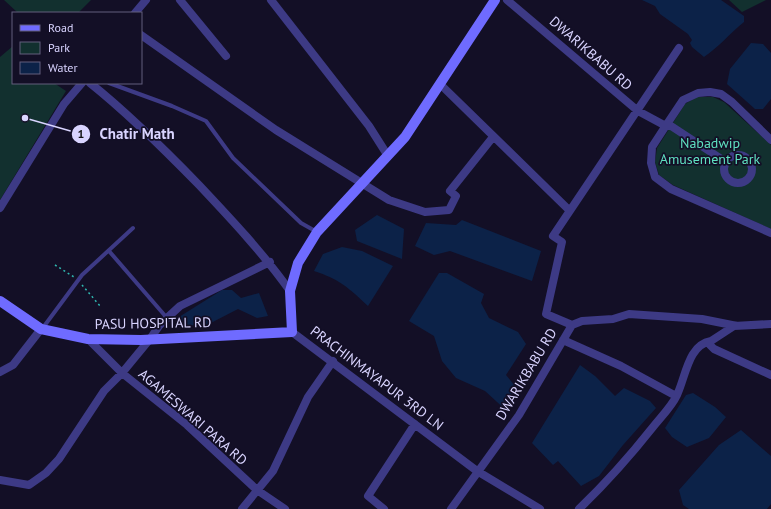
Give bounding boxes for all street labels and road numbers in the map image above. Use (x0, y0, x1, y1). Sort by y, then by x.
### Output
street label: DWARIKBABU RD (546, 12, 636, 94)
street label: PASU HOSPITAL RD (95, 313, 211, 333)
street label: PRACHINMAYAPUR 3RD LN (307, 322, 447, 434)
street label: DWARIKBABU RD (491, 325, 561, 423)
street label: AGAMESWARI PARA RD (135, 365, 251, 469)

